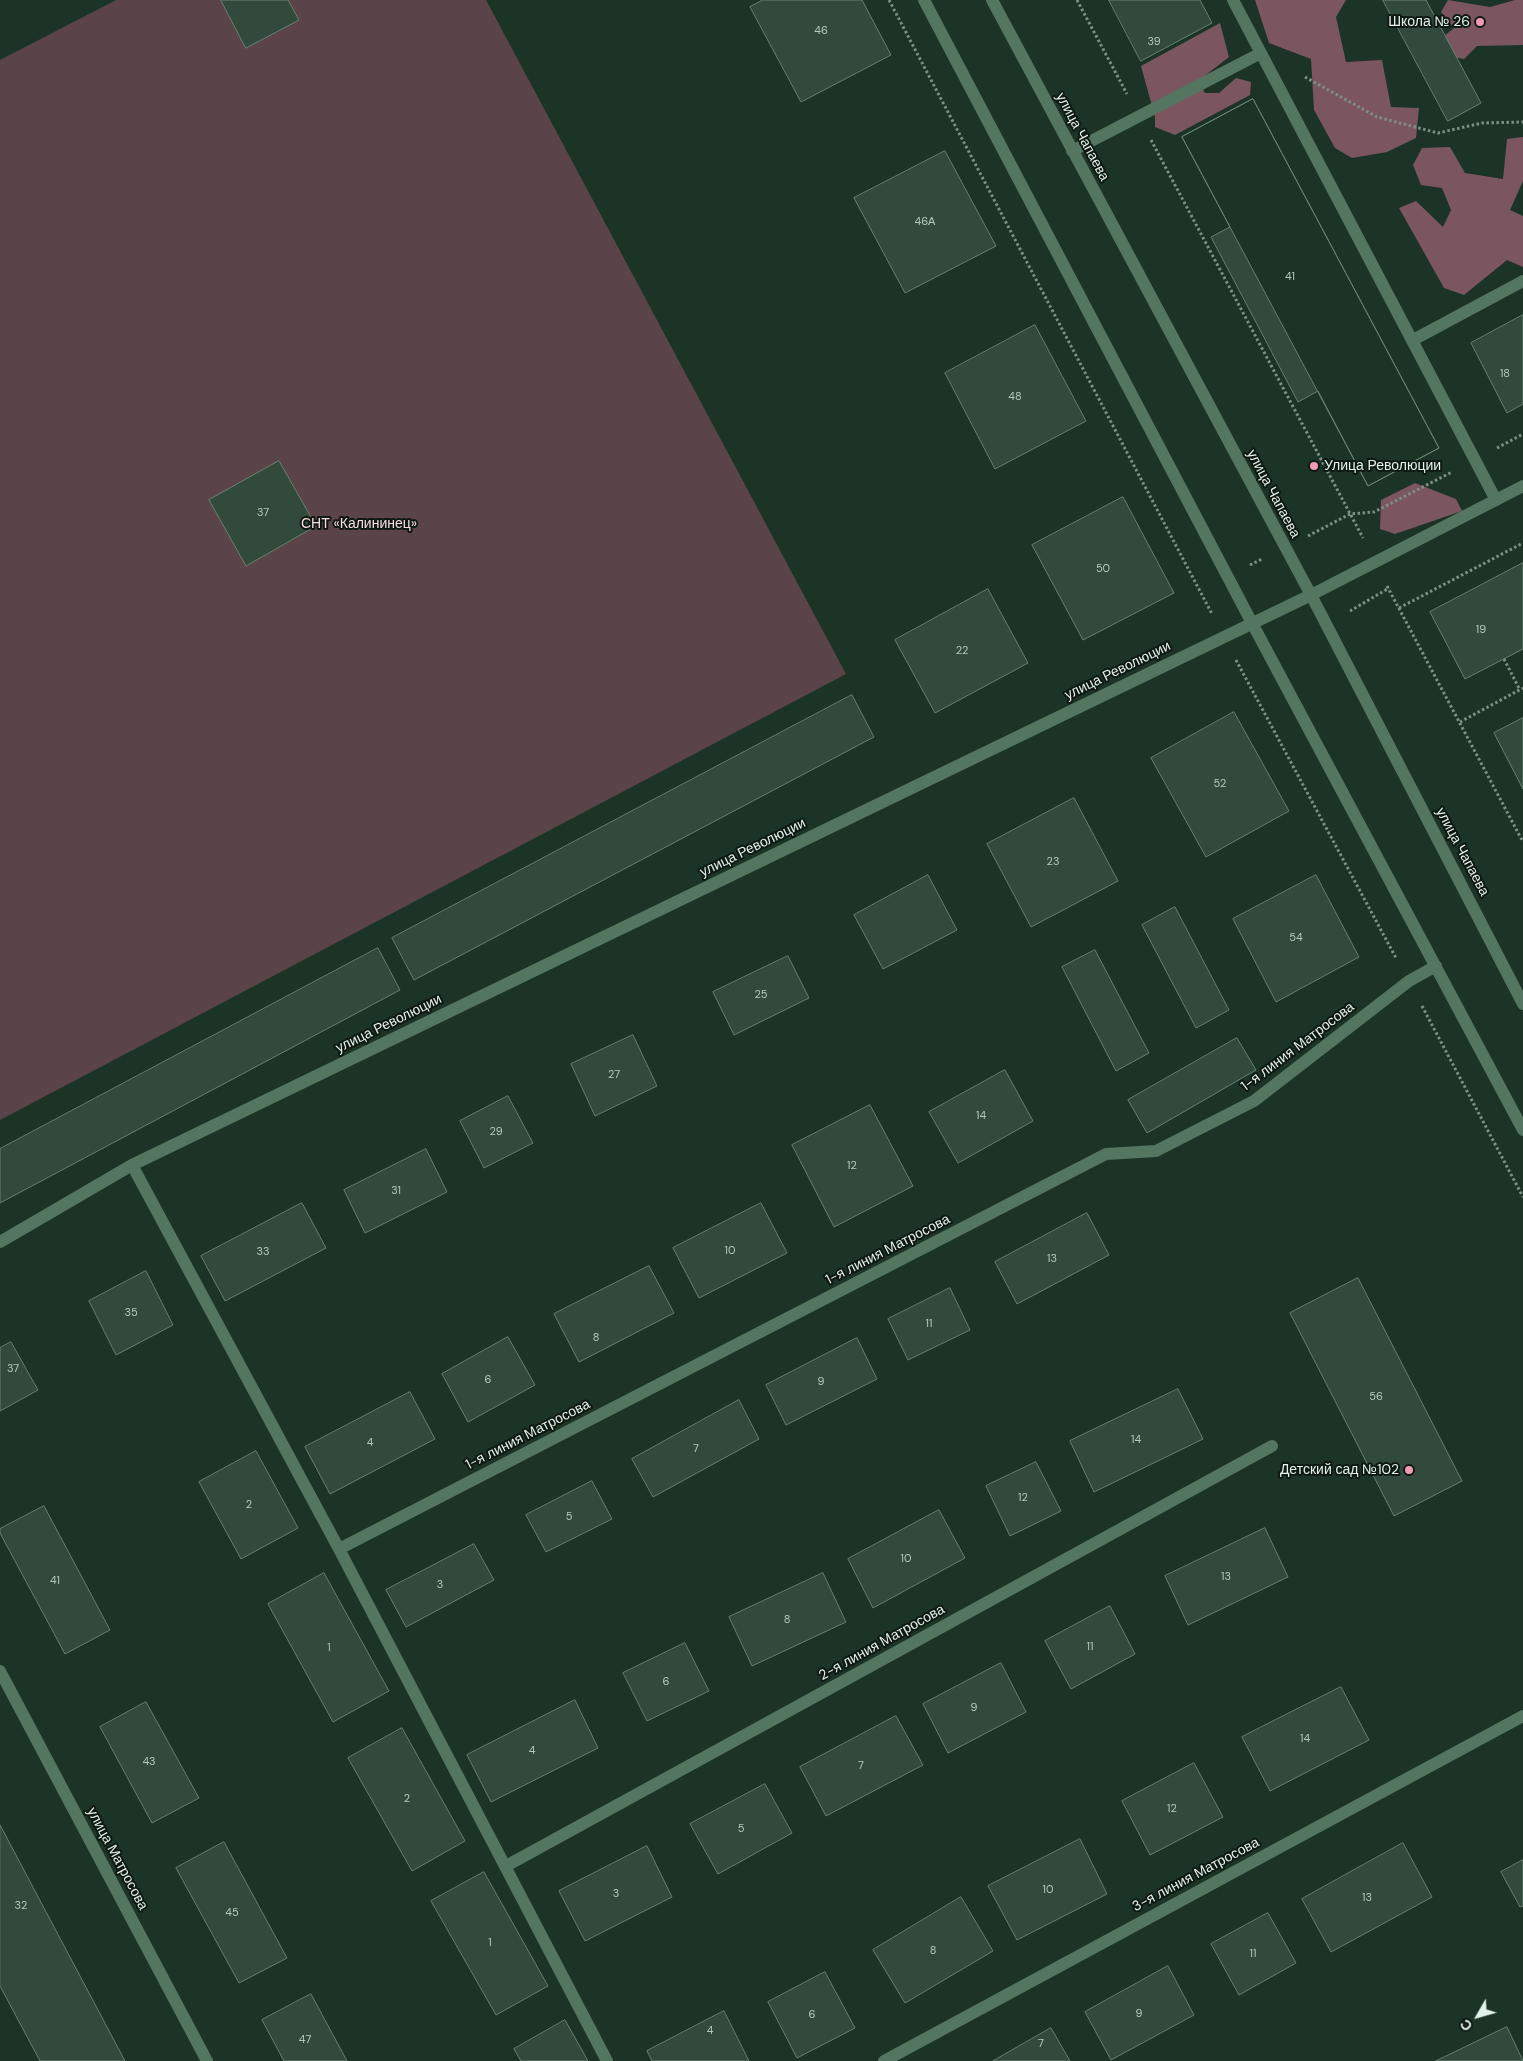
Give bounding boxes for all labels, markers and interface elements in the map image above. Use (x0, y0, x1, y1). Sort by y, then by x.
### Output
place label: Школа № 26 (1388, 14, 1470, 30)
marker: Школа № 26 (1474, 16, 1486, 28)
house number: 46 (814, 24, 828, 38)
house number: 39 (1147, 35, 1161, 49)
street label: улица Чапаева (1052, 90, 1112, 184)
house number: 46А (915, 215, 935, 229)
house number: 41 (1285, 270, 1295, 284)
house number: 18 (1500, 367, 1510, 381)
house number: 48 (1008, 390, 1022, 404)
street label: улица Чапаева (1243, 447, 1303, 541)
place label: Улица Революции (1324, 458, 1441, 474)
marker: Улица Революции (1308, 460, 1320, 472)
house number: 37 (257, 506, 269, 520)
park label: СНТ «Калининец» (301, 516, 417, 532)
house number: 50 (1096, 562, 1110, 576)
house number: 19 (1476, 623, 1486, 637)
street label: улица Революции (1062, 638, 1174, 704)
house number: 22 (956, 644, 968, 658)
house number: 52 (1214, 777, 1226, 791)
street label: улица Чапаева (1432, 805, 1492, 899)
street label: улица Революции (697, 815, 809, 881)
house number: 23 (1047, 855, 1059, 869)
house number: 54 (1289, 931, 1303, 945)
house number: 25 (754, 988, 768, 1002)
street label: улица Революции (333, 991, 445, 1057)
street label: 1-я линия Матросова (1238, 999, 1358, 1095)
house number: 27 (608, 1068, 620, 1082)
house number: 14 (976, 1109, 986, 1123)
house number: 29 (489, 1125, 503, 1139)
house number: 12 (847, 1159, 857, 1173)
house number: 31 (391, 1184, 401, 1198)
street label: 1-я линия Матросова (823, 1211, 953, 1289)
house number: 10 (725, 1244, 735, 1258)
house number: 33 (256, 1245, 270, 1259)
house number: 13 (1047, 1252, 1057, 1266)
house number: 35 (124, 1306, 138, 1320)
house number: 11 (926, 1317, 932, 1331)
house number: 8 (593, 1331, 599, 1345)
house number: 37 (7, 1362, 19, 1376)
house number: 6 (485, 1373, 491, 1387)
house number: 9 (818, 1375, 824, 1389)
house number: 56 (1369, 1390, 1383, 1404)
street label: 1-я линия Матросова (463, 1396, 593, 1474)
house number: 14 (1131, 1433, 1141, 1447)
house number: 4 (367, 1436, 373, 1450)
house number: 7 (693, 1442, 699, 1456)
place label: Детский сад №102 (1280, 1462, 1399, 1478)
marker: Детский сад №102 (1403, 1464, 1415, 1476)
house number: 12 (1018, 1491, 1028, 1505)
house number: 2 (246, 1498, 252, 1512)
house number: 5 (566, 1510, 572, 1524)
house number: 10 (901, 1552, 911, 1566)
house number: 13 (1221, 1570, 1231, 1584)
house number: 41 (50, 1574, 60, 1588)
house number: 3 (437, 1578, 443, 1592)
street label: 2-я линия Матросова (816, 1601, 948, 1685)
house number: 8 (784, 1613, 790, 1627)
house number: 11 (1087, 1640, 1093, 1654)
house number: 1 (327, 1641, 331, 1655)
house number: 6 (663, 1675, 669, 1689)
house number: 9 (971, 1701, 977, 1715)
house number: 14 (1300, 1732, 1310, 1746)
house number: 4 (529, 1744, 535, 1758)
house number: 43 (142, 1755, 156, 1769)
house number: 7 (858, 1759, 864, 1773)
house number: 2 (404, 1792, 410, 1806)
house number: 12 (1167, 1802, 1177, 1816)
street label: улица Матросова (83, 1805, 151, 1913)
house number: 5 (738, 1822, 744, 1836)
street label: 3-я линия Матросова (1130, 1834, 1262, 1916)
house number: 10 (1043, 1883, 1053, 1897)
house number: 3 (613, 1887, 619, 1901)
house number: 13 (1362, 1891, 1372, 1905)
house number: 32 (15, 1899, 27, 1913)
house number: 45 (225, 1906, 239, 1920)
house number: 1 (488, 1936, 492, 1950)
house number: 8 (930, 1944, 936, 1958)
house number: 11 (1250, 1947, 1256, 1961)
north arrow (1453, 1991, 1503, 2041)
house number: 9 (1136, 2007, 1142, 2021)
house number: 6 (809, 2008, 815, 2022)
text: С (1456, 2016, 1476, 2035)
house number: 4 (707, 2024, 713, 2038)
house number: 47 (299, 2033, 311, 2047)
house number: 7 (1038, 2037, 1044, 2051)

